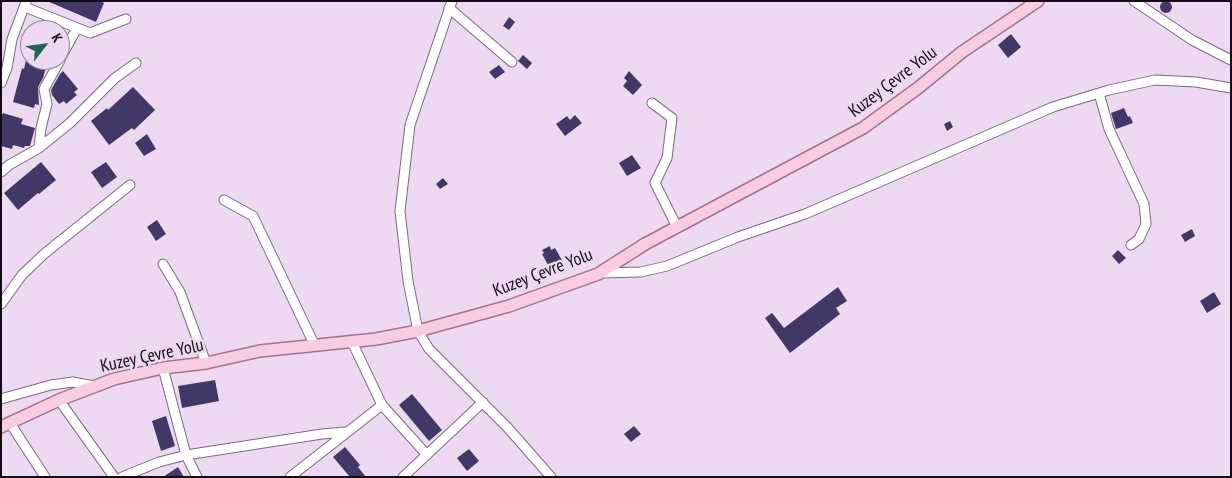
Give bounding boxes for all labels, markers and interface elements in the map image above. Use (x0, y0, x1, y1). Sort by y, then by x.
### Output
north arrow (20, 20, 70, 70)
text: K (48, 30, 67, 46)
street label: Kuzey Çevre Yolu (845, 42, 941, 122)
street label: Kuzey Çevre Yolu (490, 244, 596, 302)
street label: Kuzey Çevre Yolu (98, 335, 206, 377)

